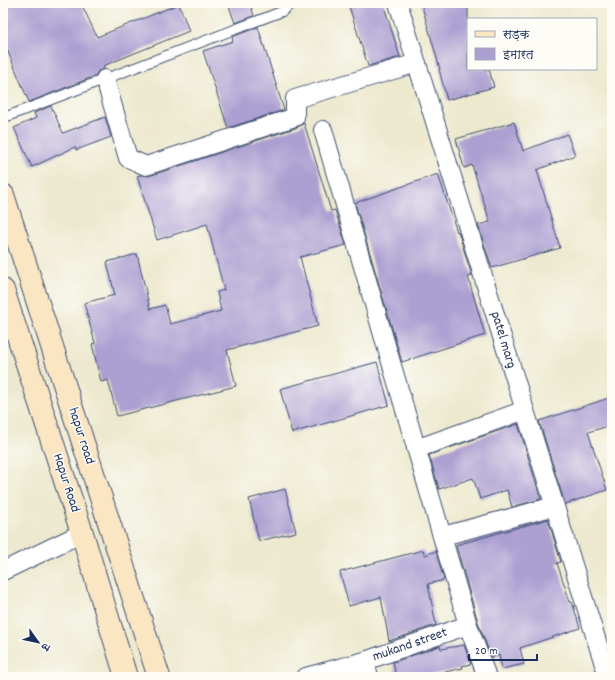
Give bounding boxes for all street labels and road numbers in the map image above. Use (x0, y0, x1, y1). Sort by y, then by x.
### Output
street label: patel marg (485, 309, 521, 371)
street label: hapur road (62, 405, 100, 467)
street label: Hapur Road (47, 451, 85, 515)
street label: mukand street (370, 623, 450, 667)

